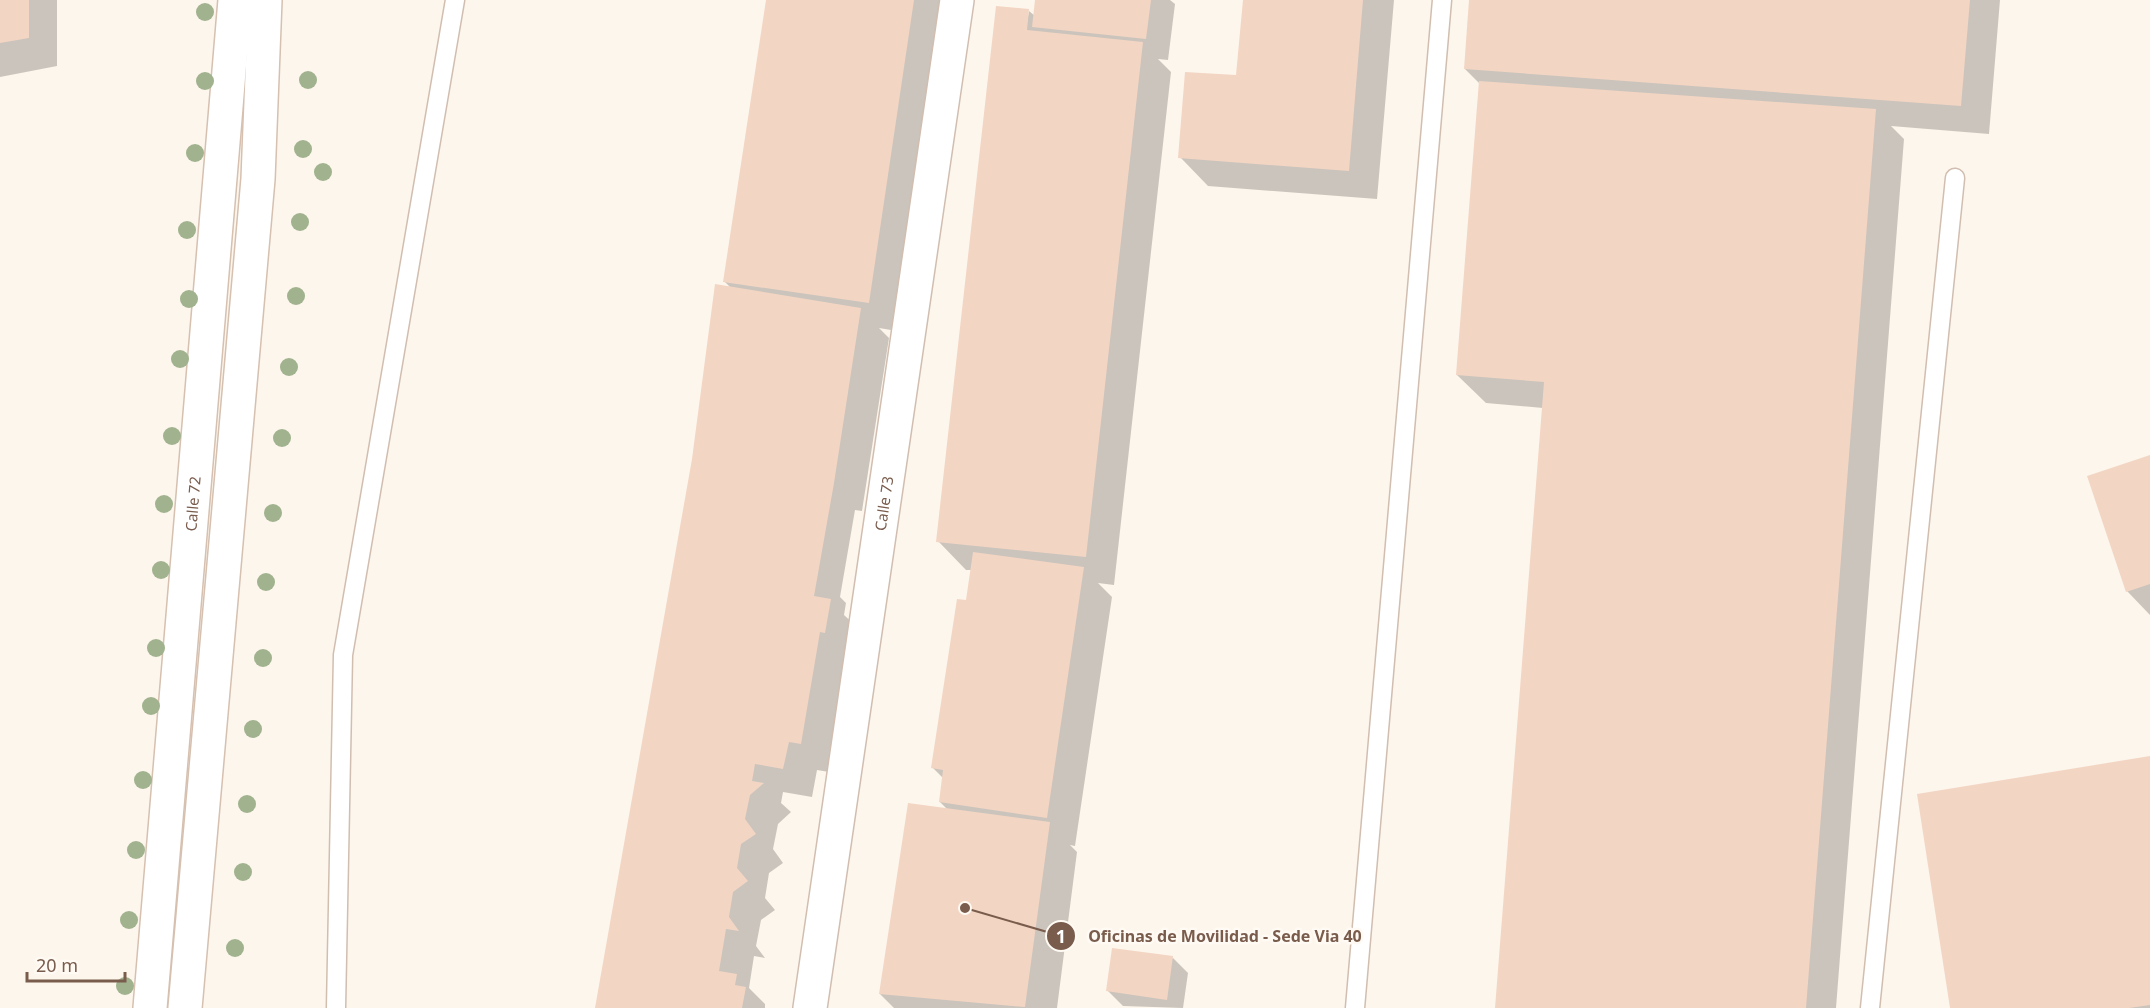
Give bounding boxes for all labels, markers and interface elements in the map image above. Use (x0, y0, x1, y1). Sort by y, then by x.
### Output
street label: Calle 72 (180, 475, 205, 532)
street label: Calle 73 (870, 475, 897, 532)
callout: Oficinas de Movilidad - Sede Via 40 (1046, 919, 1374, 953)
text: 1 (1056, 924, 1066, 948)
text: Oficinas de Movilidad - Sede Via 40 (1088, 925, 1362, 947)
scale bar (27, 945, 124, 983)
text: 20 m (36, 953, 78, 977)

